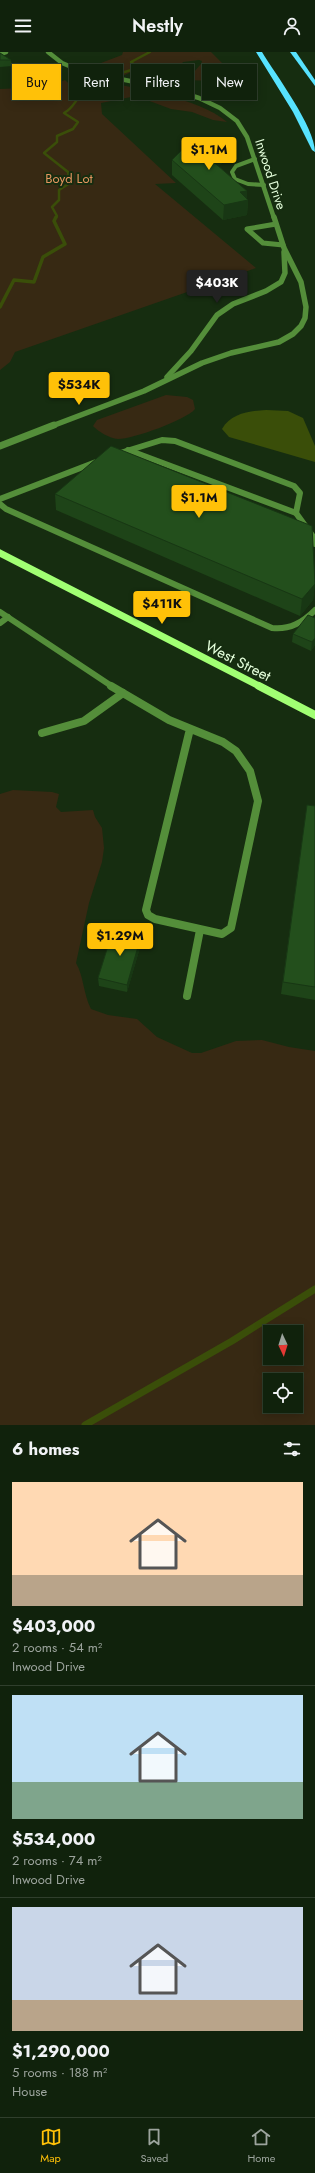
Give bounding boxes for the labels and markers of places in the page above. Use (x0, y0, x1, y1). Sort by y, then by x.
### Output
pin: $1.1M (181, 137, 237, 171)
pin: $403K (189, 270, 245, 304)
pin: $534K (51, 372, 107, 406)
pin: $1.1M (171, 485, 227, 519)
pin: $411K (134, 591, 190, 625)
pin: $1.29M (87, 923, 153, 957)

